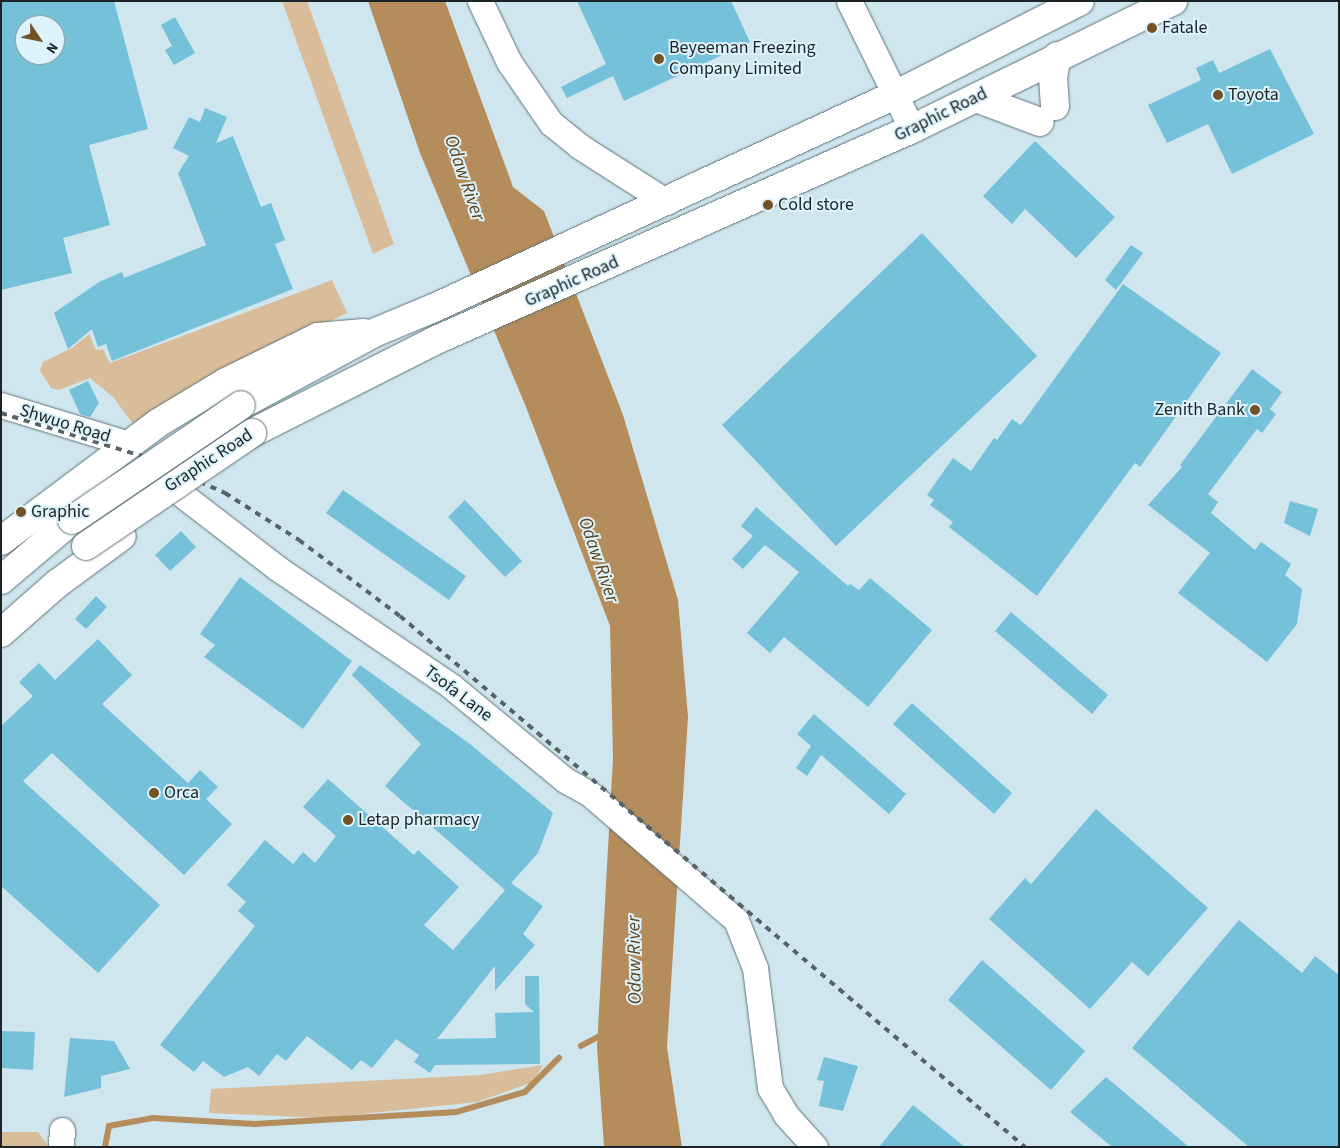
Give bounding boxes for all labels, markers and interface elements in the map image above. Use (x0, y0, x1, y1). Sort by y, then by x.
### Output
north arrow (15, 15, 65, 65)
place label: Fatale (1162, 17, 1207, 39)
marker: Fatale (1146, 22, 1158, 34)
text: N (41, 38, 63, 57)
place label: Beyeeman Freezing Company Limited (669, 38, 816, 80)
marker: Beyeeman Freezing Company Limited (653, 53, 665, 65)
street label: Graphic Road (891, 83, 991, 147)
place label: Toyota (1228, 84, 1279, 106)
marker: Toyota (1212, 89, 1224, 101)
water label: Odaw River (439, 132, 489, 224)
place label: Cold store (778, 194, 854, 216)
marker: Cold store (762, 199, 774, 211)
street label: Graphic Road (522, 252, 622, 312)
place label: Zenith Bank (1155, 399, 1245, 421)
street label: Shwuo Road (17, 400, 113, 448)
marker: Zenith Bank (1249, 404, 1261, 416)
street label: Graphic Road (161, 425, 257, 497)
place label: Graphic (31, 501, 89, 523)
marker: Graphic (15, 506, 27, 518)
water label: Odaw River (573, 514, 623, 606)
street label: Tsofa Lane (420, 661, 496, 727)
place label: Orca (164, 782, 199, 804)
marker: Orca (148, 787, 160, 799)
place label: Letap pharmacy (358, 809, 479, 831)
marker: Letap pharmacy (342, 814, 354, 826)
water label: Odaw River (623, 915, 647, 1005)

